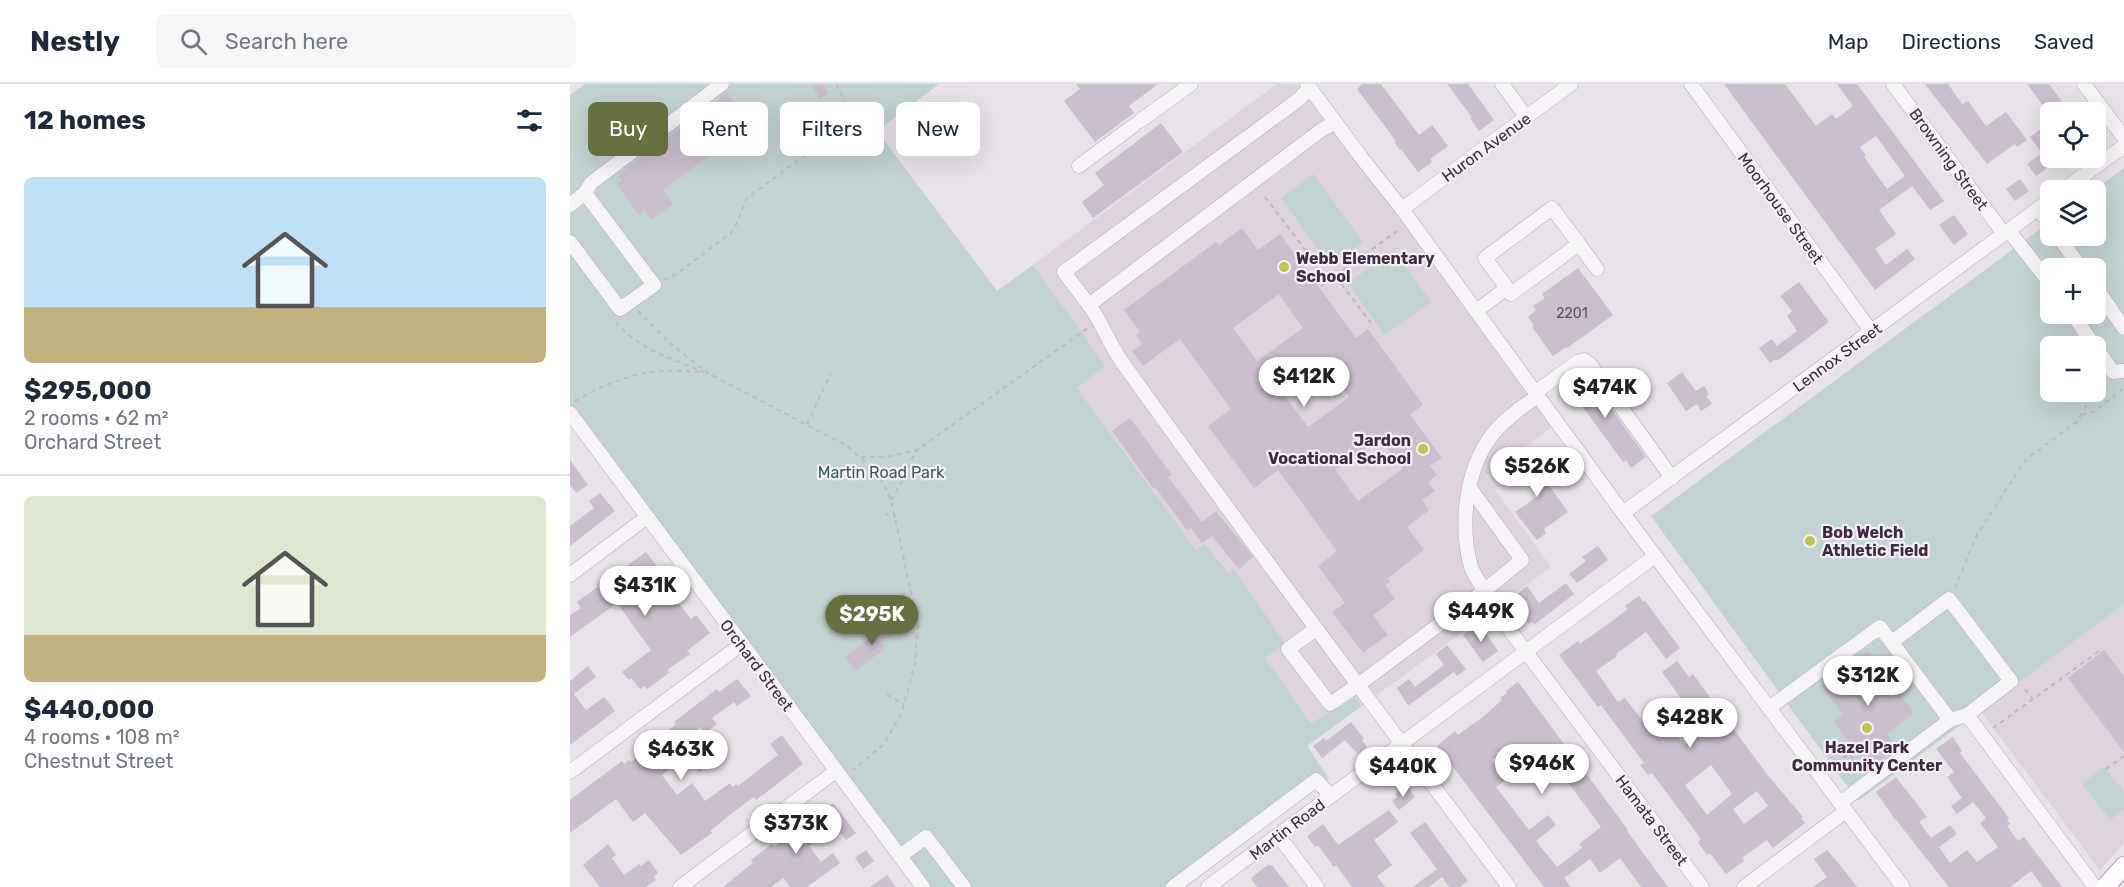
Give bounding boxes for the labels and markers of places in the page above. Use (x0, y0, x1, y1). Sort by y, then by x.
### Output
place label: Webb Elementary School (1296, 249, 1435, 286)
marker: Webb Elementary School (1277, 260, 1291, 274)
pin: $412K (1262, 357, 1346, 408)
pin: $474K (1563, 368, 1647, 419)
place label: Jardon Vocational School (1268, 431, 1411, 468)
marker: Jardon Vocational School (1416, 442, 1430, 456)
pin: $526K (1495, 447, 1579, 498)
place label: Bob Welch Athletic Field (1822, 523, 1928, 560)
marker: Bob Welch Athletic Field (1803, 534, 1817, 548)
pin: $431K (603, 566, 687, 617)
pin: $449K (1439, 592, 1523, 643)
pin: $295K (830, 595, 914, 646)
pin: $312K (1826, 656, 1910, 707)
pin: $428K (1648, 698, 1732, 749)
marker: Hazel Park Community Center (1860, 721, 1874, 735)
pin: $463K (639, 730, 723, 781)
place label: Hazel Park Community Center (1792, 738, 1943, 775)
pin: $946K (1500, 744, 1584, 795)
pin: $440K (1361, 747, 1445, 798)
pin: $373K (754, 804, 838, 855)

